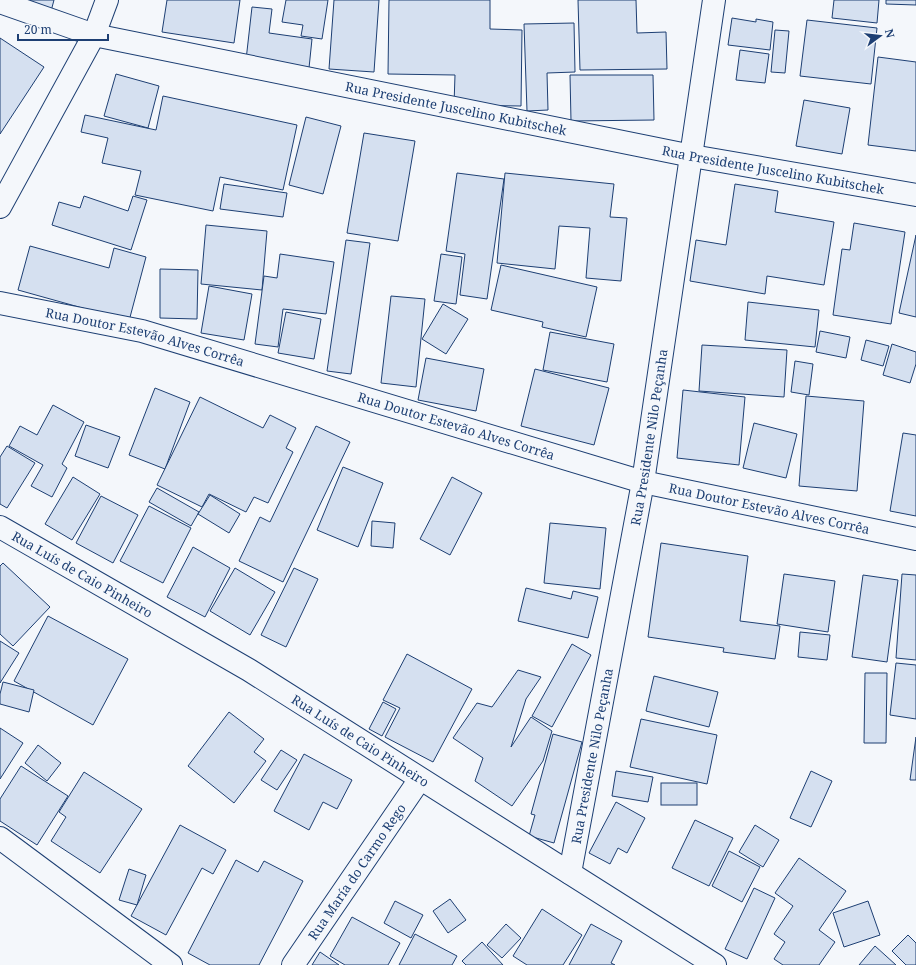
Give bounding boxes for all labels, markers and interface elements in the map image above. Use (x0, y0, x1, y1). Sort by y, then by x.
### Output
scale bar (18, 16, 108, 42)
north arrow (860, 16, 900, 56)
text: 20 m (24, 21, 52, 38)
text: N (882, 27, 899, 40)
street label: Rua Presidente Juscelino Kubitschek (344, 77, 569, 140)
street label: Rua Presidente Juscelino Kubitschek (660, 141, 886, 198)
street label: Rua Doutor Estevão Alves Corrêa (44, 303, 247, 370)
street label: Rua Presidente Nilo Peçanha (626, 348, 671, 527)
street label: Rua Doutor Estevão Alves Corrêa (356, 388, 557, 464)
street label: Rua Doutor Estevão Alves Corrêa (667, 479, 871, 538)
street label: Rua Luís de Caio Pinheiro (9, 527, 156, 622)
street label: Rua Presidente Nilo Peçanha (567, 667, 617, 845)
street label: Rua Luís de Caio Pinheiro (288, 690, 433, 791)
street label: Rua María do Carmo Rego (304, 800, 410, 943)

